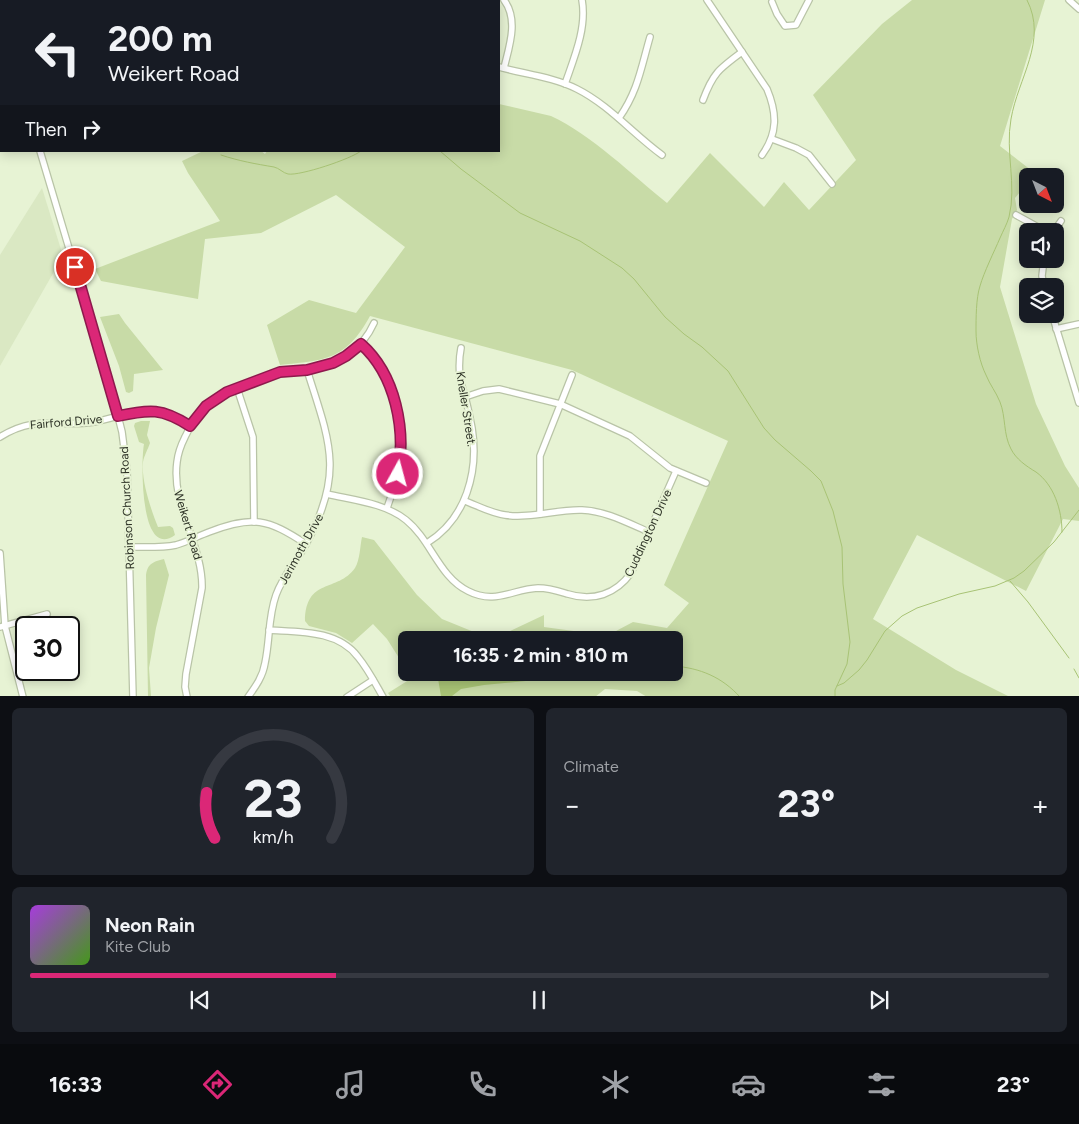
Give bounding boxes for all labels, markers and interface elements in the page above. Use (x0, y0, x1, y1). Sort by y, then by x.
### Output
text: 200 m (108, 18, 212, 60)
icon: left (25, 20, 90, 85)
text: Weikert Road (108, 60, 240, 87)
icon: right (77, 115, 105, 143)
text: Then (25, 118, 67, 141)
north arrow (1019, 168, 1064, 212)
map controls (1019, 168, 1064, 323)
button: sound (1019, 223, 1064, 268)
pin (54, 246, 96, 288)
icon: arrive (61, 253, 89, 281)
button: layers (1019, 278, 1064, 323)
street label: Kneller Street. (453, 371, 479, 447)
street label: Fairford Drive (29, 412, 103, 432)
street label: Robinson Church Road (117, 446, 137, 570)
position arrow (371, 447, 423, 499)
street label: Cuddington Drive (622, 487, 675, 579)
street label: Weikert Road (171, 489, 205, 561)
street label: Jerimoth Drive (276, 511, 326, 587)
speed limit sign: 30 (15, 616, 80, 681)
text: 16:35 · 2 min · 810 m (453, 644, 628, 667)
text: Climate (564, 757, 619, 776)
text: 23 (243, 768, 302, 830)
text: 23° (778, 781, 835, 827)
text: − (564, 788, 581, 822)
text: + (1032, 788, 1049, 822)
text: km/h (252, 826, 293, 847)
text: Neon Rain (105, 914, 195, 937)
text: Kite Club (105, 937, 171, 956)
icon: previous (186, 986, 214, 1014)
icon: pause (525, 986, 553, 1014)
icon: next (865, 986, 893, 1014)
icon: directions (200, 1067, 235, 1102)
icon: music (333, 1067, 368, 1102)
icon: phone (465, 1067, 500, 1102)
icon: climate (598, 1067, 633, 1102)
icon: car (731, 1067, 766, 1102)
icon: filters (864, 1067, 899, 1102)
text: 16:33 (49, 1071, 102, 1098)
text: 23° (997, 1071, 1030, 1098)

